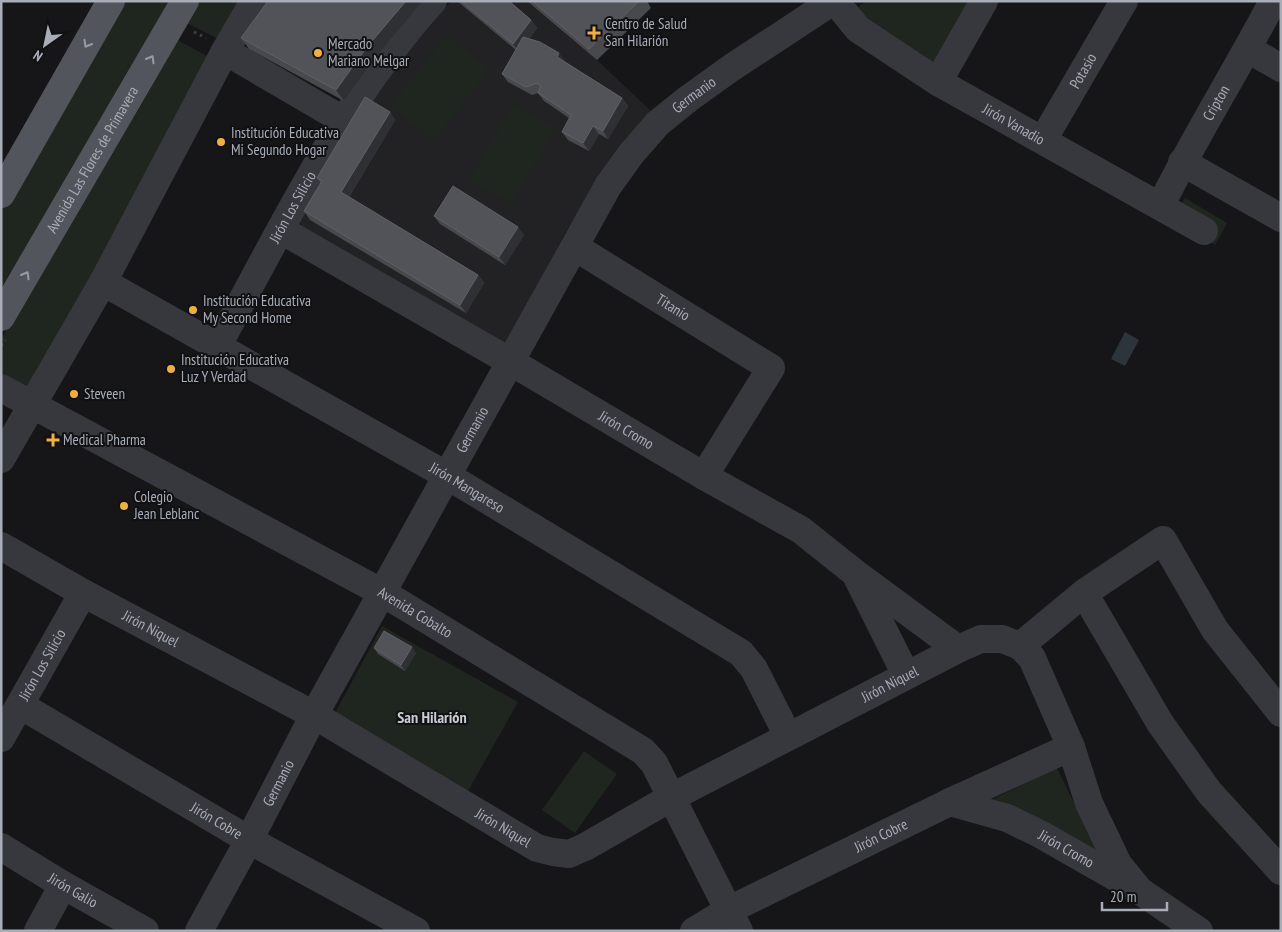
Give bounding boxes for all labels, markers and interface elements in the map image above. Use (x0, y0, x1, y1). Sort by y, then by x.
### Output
place label: Centro de Salud San Hilarión (605, 14, 687, 50)
north arrow (20, 20, 70, 70)
marker: Centro de Salud San Hilarión (587, 26, 601, 40)
place label: Mercado Mariano Melgar (328, 34, 410, 70)
one-way arrow (84, 38, 94, 47)
text: N (30, 46, 46, 66)
marker: Mercado Mariano Melgar (312, 47, 324, 59)
street label: Potasio (1065, 50, 1101, 92)
one-way arrow (145, 55, 155, 64)
street label: Germanio (668, 72, 719, 117)
street label: Cripton (1198, 82, 1233, 124)
street label: Avenida Las Flores de Primavera (42, 83, 142, 236)
street label: Jirón Vanadio (979, 99, 1048, 149)
place label: Institución Educativa Mi Segundo Hogar (231, 123, 339, 159)
marker: Institución Educativa Mi Segundo Hogar (215, 136, 227, 148)
street label: Jirón Los Silicio (264, 168, 320, 247)
one-way arrow (19, 272, 29, 281)
street label: Titanio (653, 289, 694, 325)
place label: Institución Educativa My Second Home (203, 291, 311, 327)
marker: Institución Educativa My Second Home (187, 304, 199, 316)
place label: Institución Educativa Luz Y Verdad (181, 350, 289, 386)
marker: Institución Educativa Luz Y Verdad (165, 363, 177, 375)
place label: Steveen (84, 384, 125, 403)
marker: Steveen (68, 388, 80, 400)
street label: Germanio (452, 403, 492, 456)
street label: Jirón Cromo (595, 405, 657, 453)
place label: Medical Pharma (63, 430, 146, 449)
marker: Medical Pharma (47, 434, 59, 446)
street label: Jirón Mangareso (425, 457, 508, 517)
place label: Colegio Jean Leblanc (133, 487, 200, 523)
marker: Colegio Jean Leblanc (118, 500, 130, 512)
street label: Avenida Cobalto (375, 582, 456, 642)
street label: Jirón Niquel (118, 605, 183, 651)
street label: Jirón Los Silicio (14, 626, 70, 705)
street label: Jirón Niquel (857, 661, 922, 707)
district label: San Hilarión (397, 707, 467, 727)
street label: Germanio (258, 756, 298, 809)
street label: Jirón Cobre (186, 797, 246, 843)
street label: Jirón Niquel (471, 803, 535, 852)
street label: Jirón Cobre (850, 814, 911, 857)
street label: Jirón Cromo (1034, 825, 1098, 872)
street label: Jirón Galio (44, 868, 101, 912)
scale bar (1102, 880, 1167, 912)
text: 20 m (1110, 887, 1136, 906)

